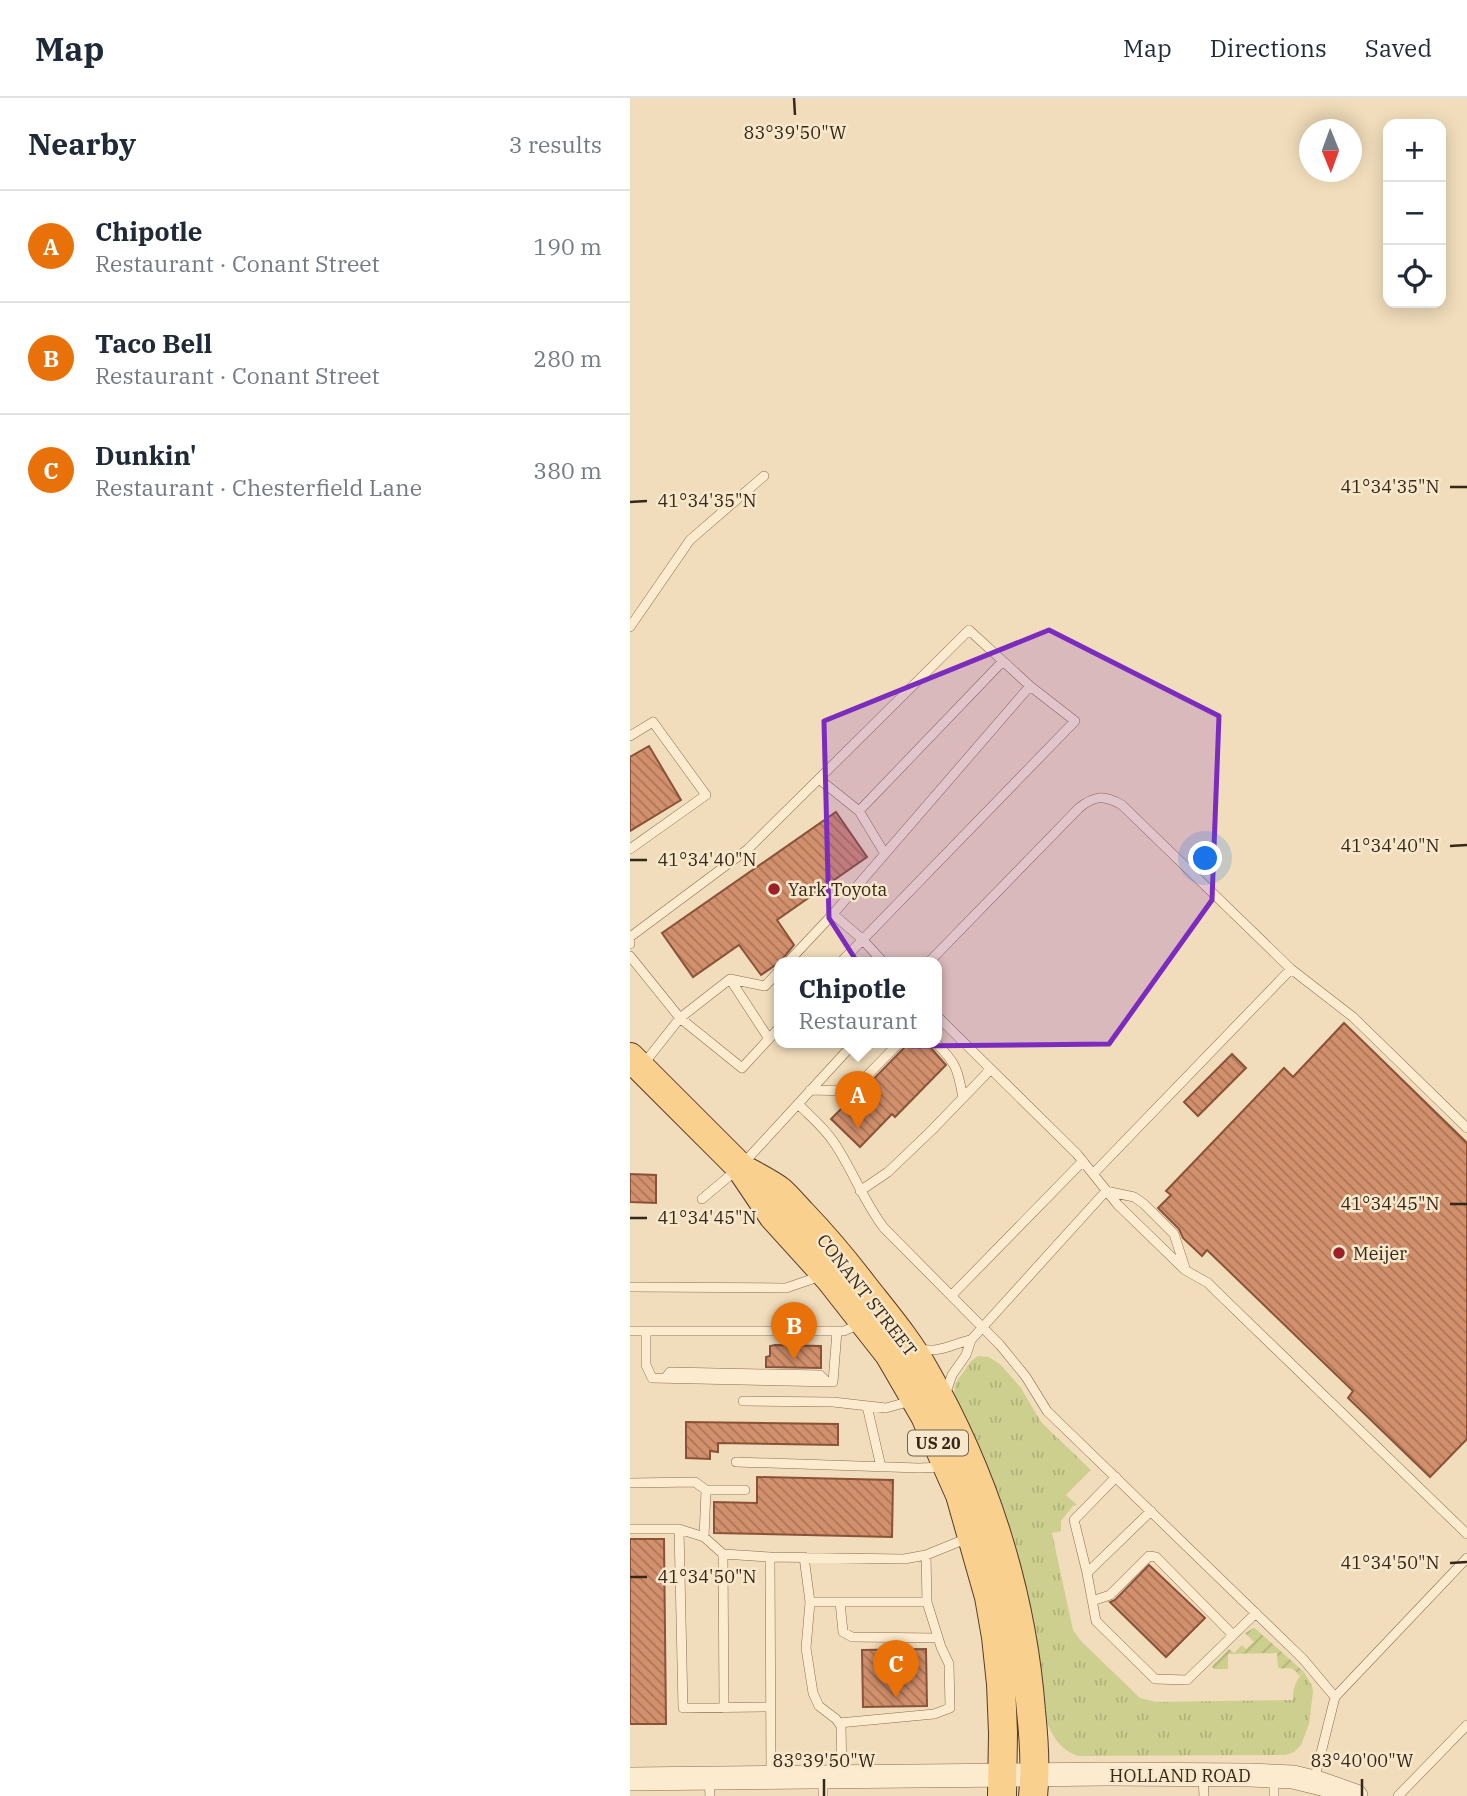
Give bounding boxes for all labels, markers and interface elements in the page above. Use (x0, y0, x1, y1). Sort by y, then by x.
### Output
text: Map (35, 27, 104, 70)
text: Map (1123, 32, 1172, 64)
text: Directions (1210, 32, 1327, 64)
text: Saved (1365, 32, 1432, 64)
north arrow (1299, 119, 1362, 182)
map controls (1383, 119, 1446, 308)
button: + (1383, 119, 1446, 182)
text: 83°39'50"W (744, 121, 847, 144)
text: Nearby (28, 124, 136, 163)
text: 3 results (509, 129, 602, 159)
button: − (1383, 182, 1446, 245)
text: Chipotle (95, 214, 203, 248)
text: A (43, 231, 59, 261)
text: 190 m (533, 231, 602, 261)
button: locate (1383, 245, 1446, 308)
text: Restaurant · Conant Street (95, 248, 380, 278)
text: Taco Bell (95, 326, 212, 360)
text: B (43, 343, 59, 373)
text: 280 m (533, 343, 602, 373)
text: Restaurant · Conant Street (95, 360, 380, 390)
text: Dunkin' (95, 438, 197, 472)
text: C (43, 455, 59, 485)
text: 380 m (533, 455, 602, 485)
text: Restaurant · Chesterfield Lane (95, 472, 422, 502)
text: 41°34'35"N (1341, 475, 1440, 498)
text: 41°34'35"N (658, 489, 757, 512)
text: 41°34'40"N (1341, 834, 1440, 857)
your location (1188, 841, 1222, 875)
text: 41°34'40"N (658, 848, 757, 871)
place label: Yark Toyota (788, 878, 888, 901)
marker: Yark Toyota (766, 881, 782, 897)
popup (774, 957, 942, 1048)
text: Chipotle (799, 971, 906, 1005)
text: Restaurant (799, 1005, 917, 1035)
pin: A (835, 1071, 881, 1129)
text: 41°34'45"N (1341, 1192, 1440, 1215)
text: 41°34'45"N (658, 1206, 757, 1229)
street label: CONANT STREET (812, 1229, 922, 1361)
place label: Meijer (1353, 1242, 1407, 1265)
marker: Meijer (1331, 1245, 1347, 1261)
pin: B (771, 1302, 817, 1360)
road number: US 20 (908, 1430, 968, 1456)
text: 41°34'50"N (1341, 1551, 1440, 1574)
text: 41°34'50"N (658, 1565, 757, 1588)
pin: C (873, 1640, 919, 1698)
text: 83°39'50"W (773, 1749, 876, 1772)
text: 83°40'00"W (1311, 1749, 1414, 1772)
street label: HOLLAND ROAD (1109, 1764, 1251, 1787)

